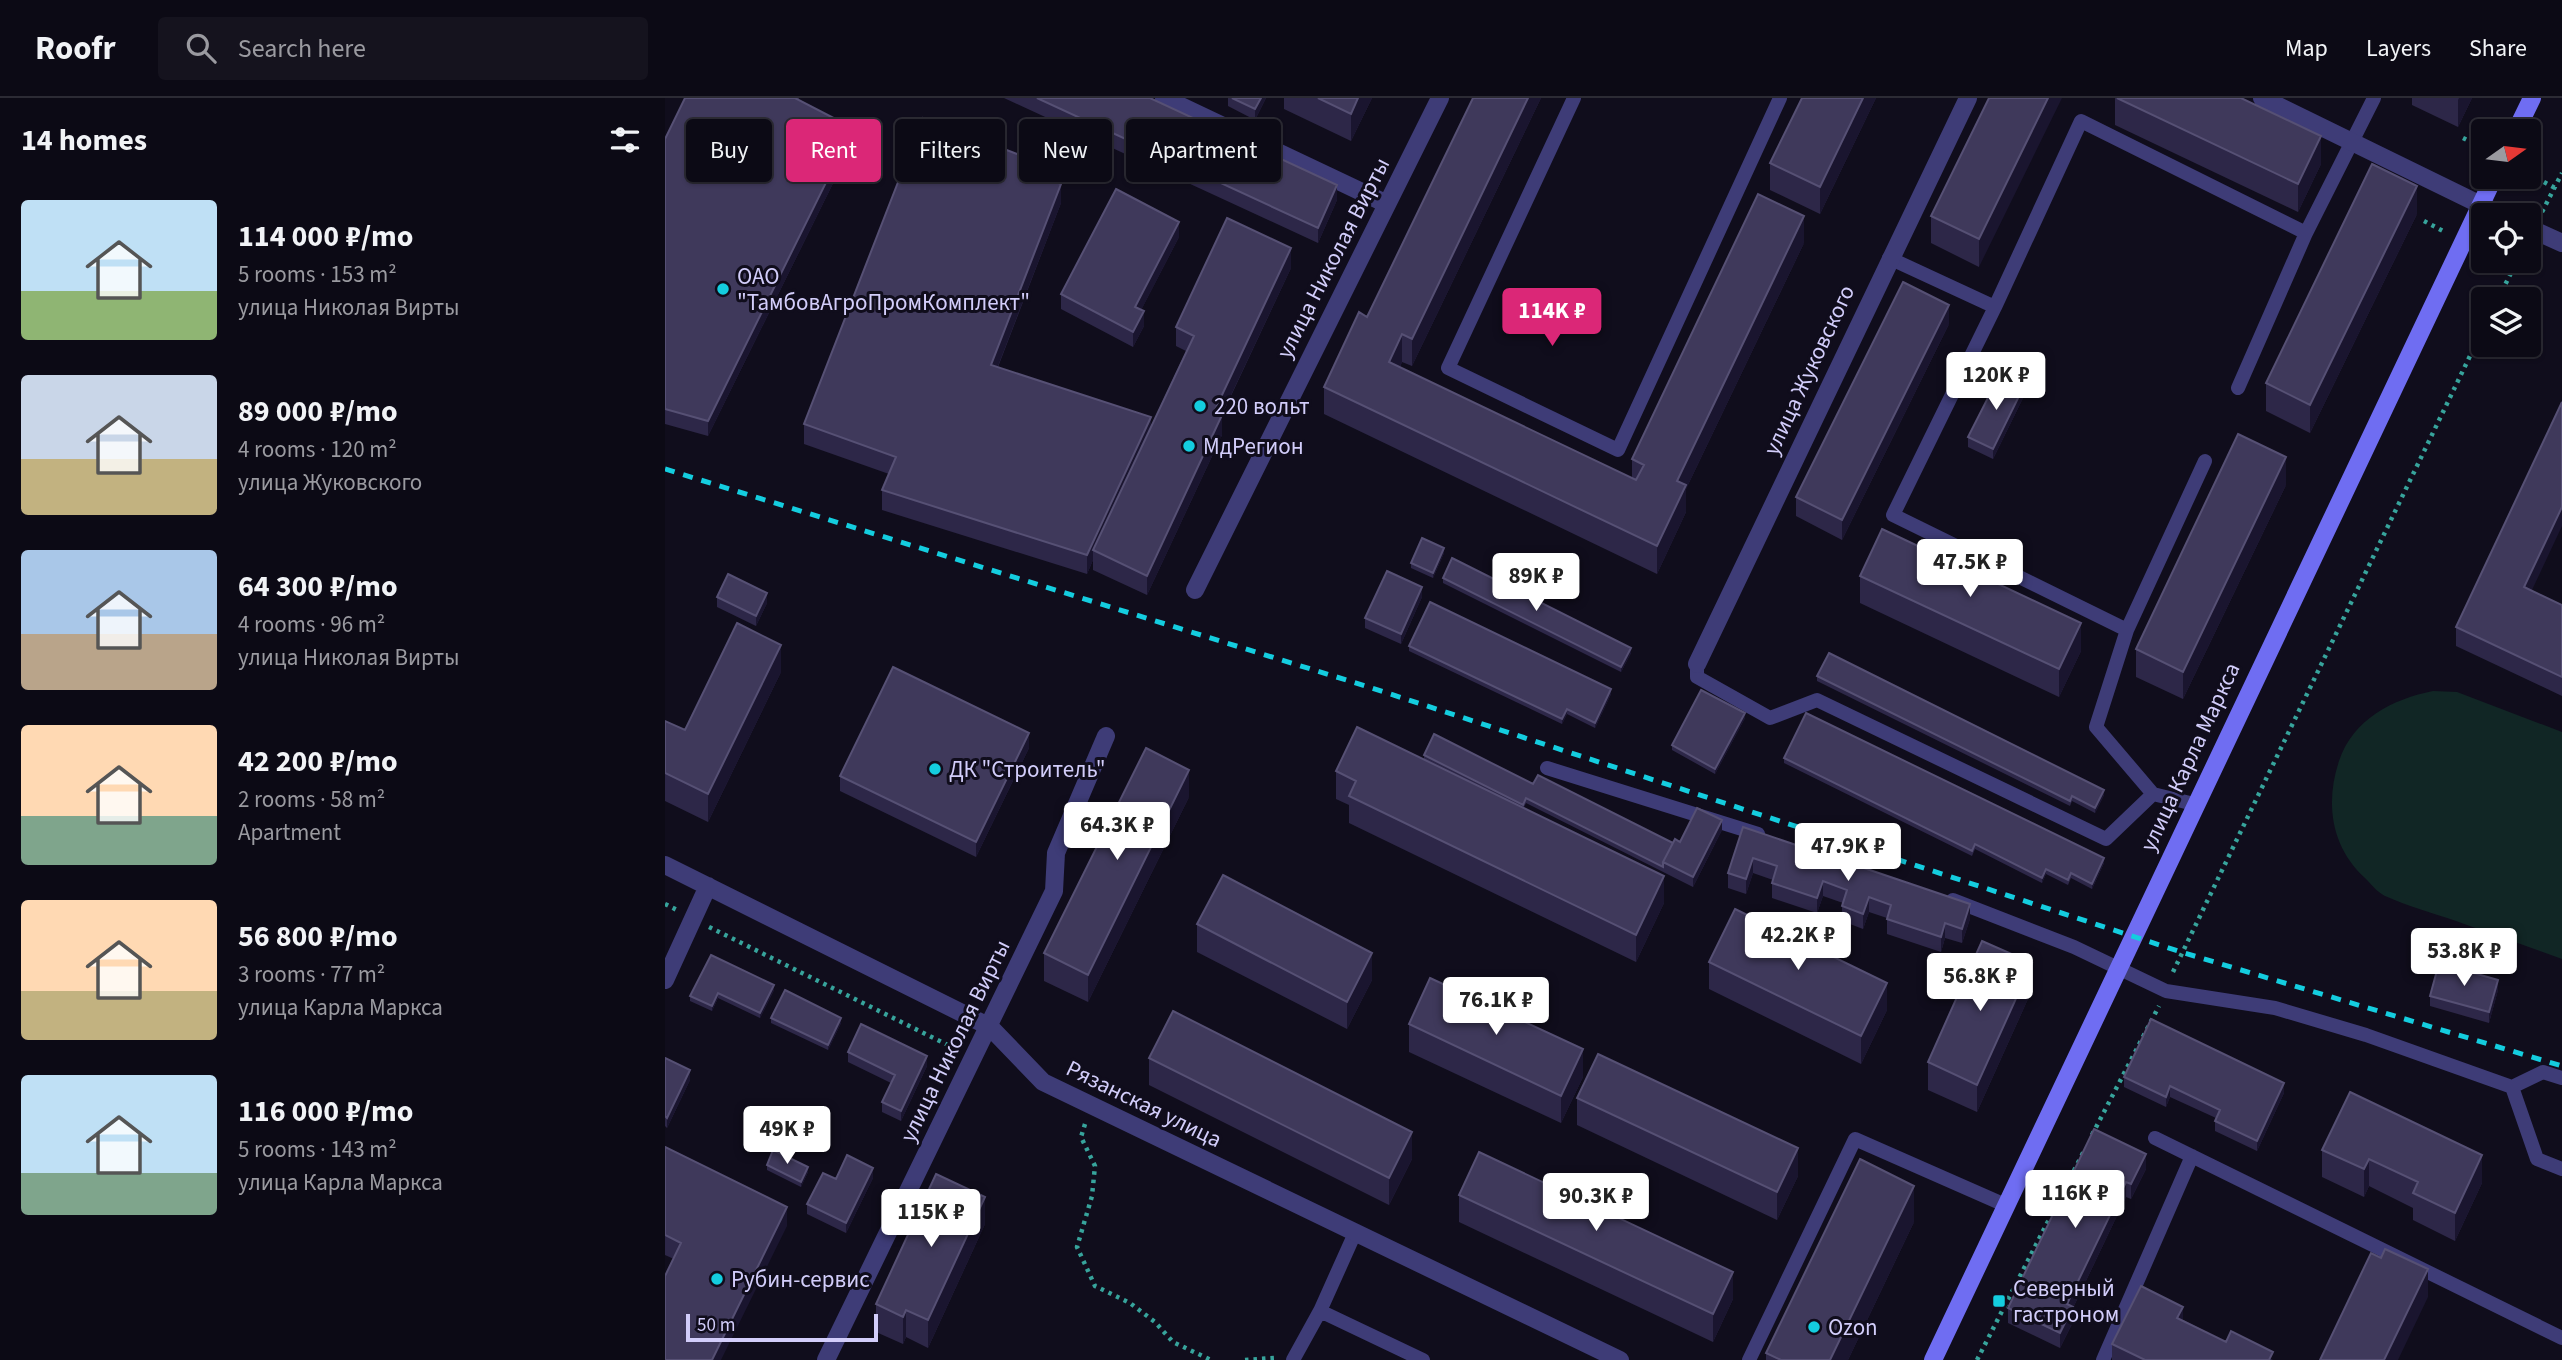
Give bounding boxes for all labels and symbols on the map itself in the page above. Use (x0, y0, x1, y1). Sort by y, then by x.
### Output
north arrow (2471, 119, 2541, 189)
street label: улица Николая Вирты (1268, 152, 1398, 364)
place label: ОАО "ТамбовАгроПромКомплект" (737, 260, 1030, 319)
street label: улица Жуковского (1755, 279, 1863, 461)
marker: ОАО "ТамбовАгроПромКомплект" (715, 281, 731, 297)
pin: 114K ₽ (1495, 288, 1609, 348)
pin: 120K ₽ (1939, 352, 2053, 412)
place label: 220 вольт (1214, 390, 1309, 423)
marker: 220 вольт (1192, 398, 1208, 414)
place label: МдРегион (1203, 430, 1304, 463)
marker: МдРегион (1181, 438, 1197, 454)
pin: 47.5K ₽ (1905, 540, 2035, 599)
pin: 89K ₽ (1487, 554, 1585, 613)
street label: улица Карла Маркса (2132, 657, 2248, 857)
place label: ДК "Строитель" (949, 753, 1106, 786)
marker: ДК "Строитель" (927, 761, 943, 777)
pin: 64.3K ₽ (1052, 802, 1182, 862)
pin: 47.9K ₽ (1783, 824, 1913, 883)
pin: 42.2K ₽ (1733, 912, 1863, 972)
pin: 53.8K ₽ (2399, 928, 2529, 988)
street label: улица Николая Вирты (892, 934, 1018, 1148)
pin: 56.8K ₽ (1915, 954, 2045, 1013)
pin: 76.1K ₽ (1431, 978, 1561, 1037)
street label: Рязанская улица (1061, 1052, 1227, 1156)
pin: 49K ₽ (738, 1107, 836, 1166)
pin: 116K ₽ (2018, 1170, 2132, 1230)
pin: 90.3K ₽ (1531, 1174, 1661, 1233)
pin: 115K ₽ (874, 1190, 988, 1249)
place label: Рубин-сервис (731, 1263, 870, 1296)
marker: Рубин-сервис (709, 1271, 725, 1287)
place label: Северный гастроном (2013, 1272, 2119, 1331)
marker: Северный гастроном (1991, 1293, 2007, 1309)
scale bar (686, 1311, 879, 1343)
place label: Ozon (1828, 1311, 1878, 1344)
marker: Ozon (1806, 1319, 1822, 1335)

